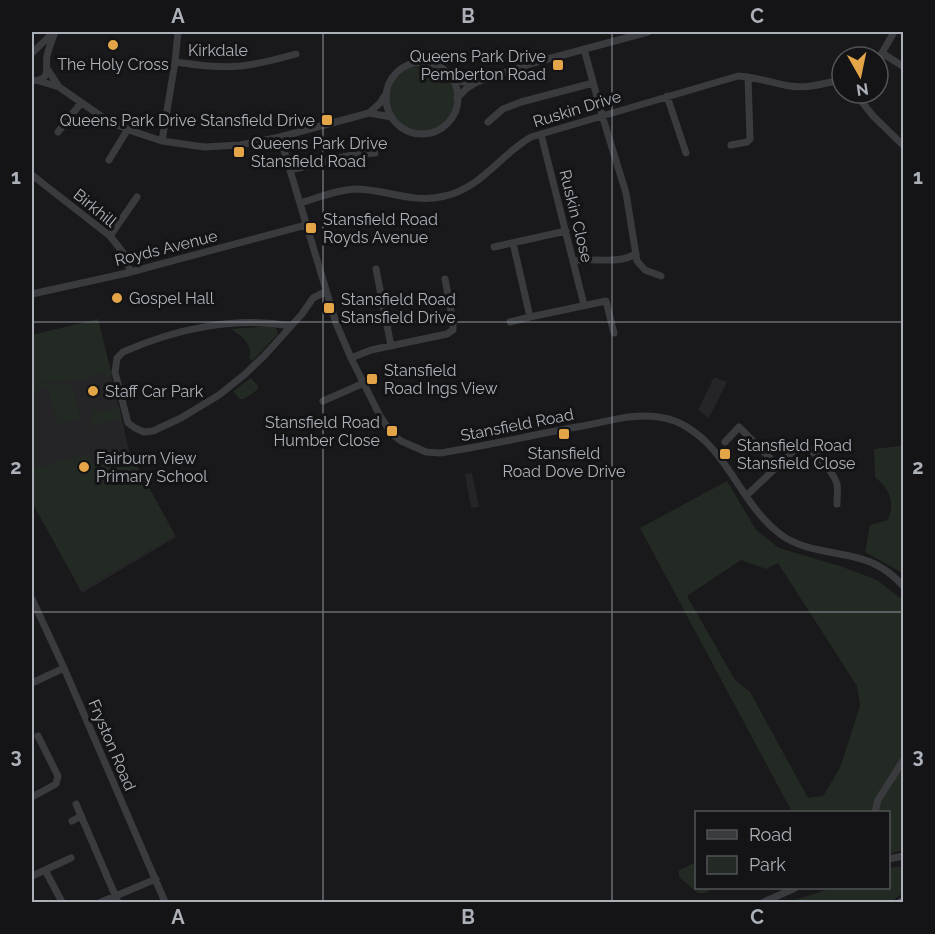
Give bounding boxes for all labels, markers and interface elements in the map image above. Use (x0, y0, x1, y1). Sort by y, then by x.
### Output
text: A (171, 4, 185, 28)
text: B (461, 4, 475, 28)
text: C (750, 4, 764, 28)
marker: The Holy Cross (106, 38, 120, 52)
street label: Kirkdale (188, 41, 248, 60)
north arrow (830, 45, 890, 105)
place label: Queens Park Drive Pemberton Road (410, 47, 546, 84)
place label: The Holy Cross (57, 55, 169, 74)
marker: Queens Park Drive Pemberton Road (551, 58, 565, 72)
text: N (855, 79, 870, 100)
street label: Ruskin Drive (531, 87, 623, 131)
place label: Queens Park Drive Stansfield Drive (60, 111, 315, 130)
marker: Queens Park Drive Stansfield Drive (320, 113, 334, 127)
place label: Queens Park Drive Stansfield Road (251, 134, 387, 171)
marker: Queens Park Drive Stansfield Road (232, 145, 246, 159)
text: 1 (11, 165, 21, 189)
text: 1 (913, 165, 923, 189)
street label: Ruskin Close (555, 168, 597, 264)
street label: Birkhill (70, 185, 121, 231)
place label: Stansfield Road Royds Avenue (323, 210, 438, 247)
marker: Stansfield Road Royds Avenue (304, 221, 318, 235)
street label: Royds Avenue (113, 226, 219, 270)
place label: Gospel Hall (129, 289, 215, 308)
place label: Stansfield Road Stansfield Drive (341, 290, 456, 327)
marker: Gospel Hall (110, 291, 124, 305)
marker: Stansfield Road Stansfield Drive (322, 301, 336, 315)
place label: Stansfield Road Ings View (384, 361, 497, 398)
marker: Stansfield Road Ings View (365, 372, 379, 386)
place label: Staff Car Park (105, 382, 204, 401)
marker: Staff Car Park (86, 384, 100, 398)
street label: Stansfield Road (459, 405, 575, 445)
place label: Stansfield Road Humber Close (265, 413, 380, 450)
marker: Stansfield Road Humber Close (385, 424, 399, 438)
marker: Stansfield Road Dove Drive (557, 427, 571, 441)
place label: Stansfield Road Stansfield Close (737, 436, 856, 473)
place label: Stansfield Road Dove Drive (502, 444, 626, 481)
marker: Stansfield Road Stansfield Close (718, 447, 732, 461)
place label: Fairburn View Primary School (96, 449, 208, 486)
text: 2 (10, 455, 22, 479)
text: 2 (912, 455, 924, 479)
marker: Fairburn View Primary School (77, 460, 91, 474)
street label: Fryston Road (84, 697, 140, 793)
text: 3 (10, 744, 22, 768)
text: 3 (912, 744, 924, 768)
legend (695, 811, 890, 889)
text: Road (749, 824, 792, 845)
text: Park (749, 854, 786, 875)
text: A (171, 905, 185, 929)
text: B (461, 905, 475, 929)
text: C (750, 905, 764, 929)

